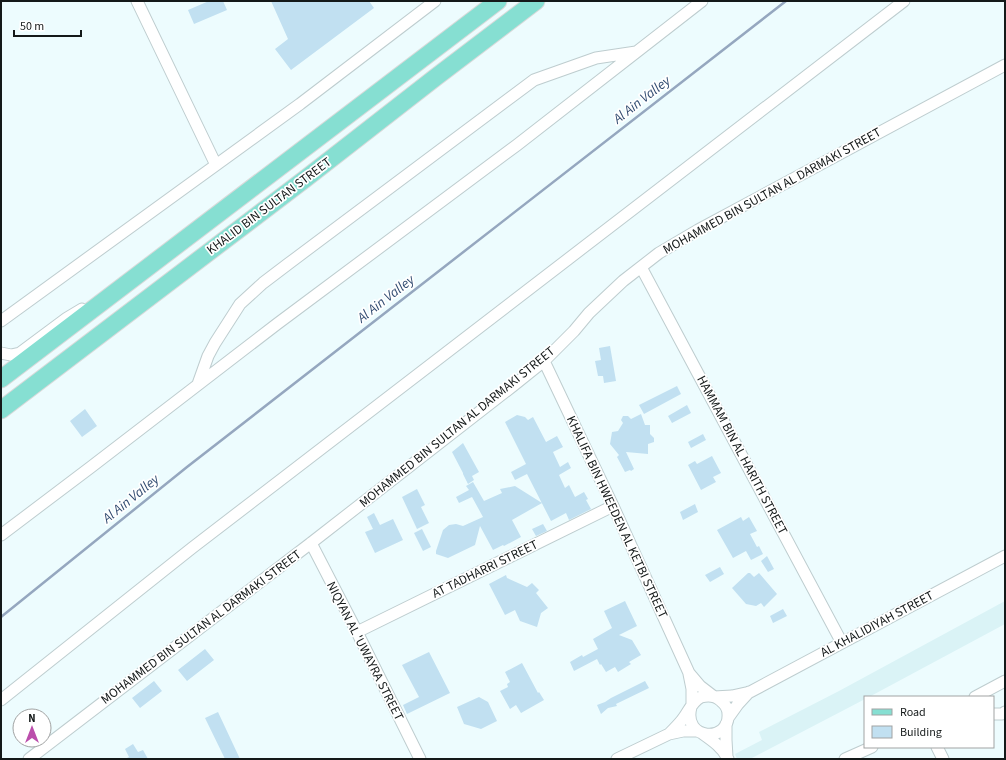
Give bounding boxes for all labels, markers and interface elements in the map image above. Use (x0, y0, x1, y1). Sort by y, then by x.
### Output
scale bar (14, 12, 81, 38)
text: 50 m (20, 18, 44, 35)
water label: Al Ain Valley (608, 71, 675, 129)
street label: MOHAMMED BIN SULTAN AL DARMAKI STREET (660, 123, 884, 259)
street label: KHALID BIN SULTAN STREET (203, 153, 335, 259)
water label: Al Ain Valley (352, 270, 419, 328)
street label: MOHAMMED BIN SULTAN AL DARMAKI STREET (355, 342, 559, 512)
street label: HAMMAM BIN AL HARITH STREET (692, 372, 792, 538)
street label: KHALIFA BIN HWEEDEN AL KETBI STREET (562, 413, 672, 621)
water label: Al Ain Valley (98, 469, 164, 529)
street label: AT TADHARRI STREET (429, 536, 541, 602)
street label: MOHAMMED BIN SULTAN AL DARMAKI STREET (97, 546, 305, 708)
street label: NIQYAN AL 'UWAYRA STREET (322, 578, 408, 724)
street label: AL KHALIDIYAH STREET (817, 586, 937, 662)
legend (864, 696, 994, 748)
text: Road (900, 704, 926, 721)
north arrow (12, 708, 52, 748)
text: N (28, 711, 36, 726)
text: Building (900, 724, 942, 741)

